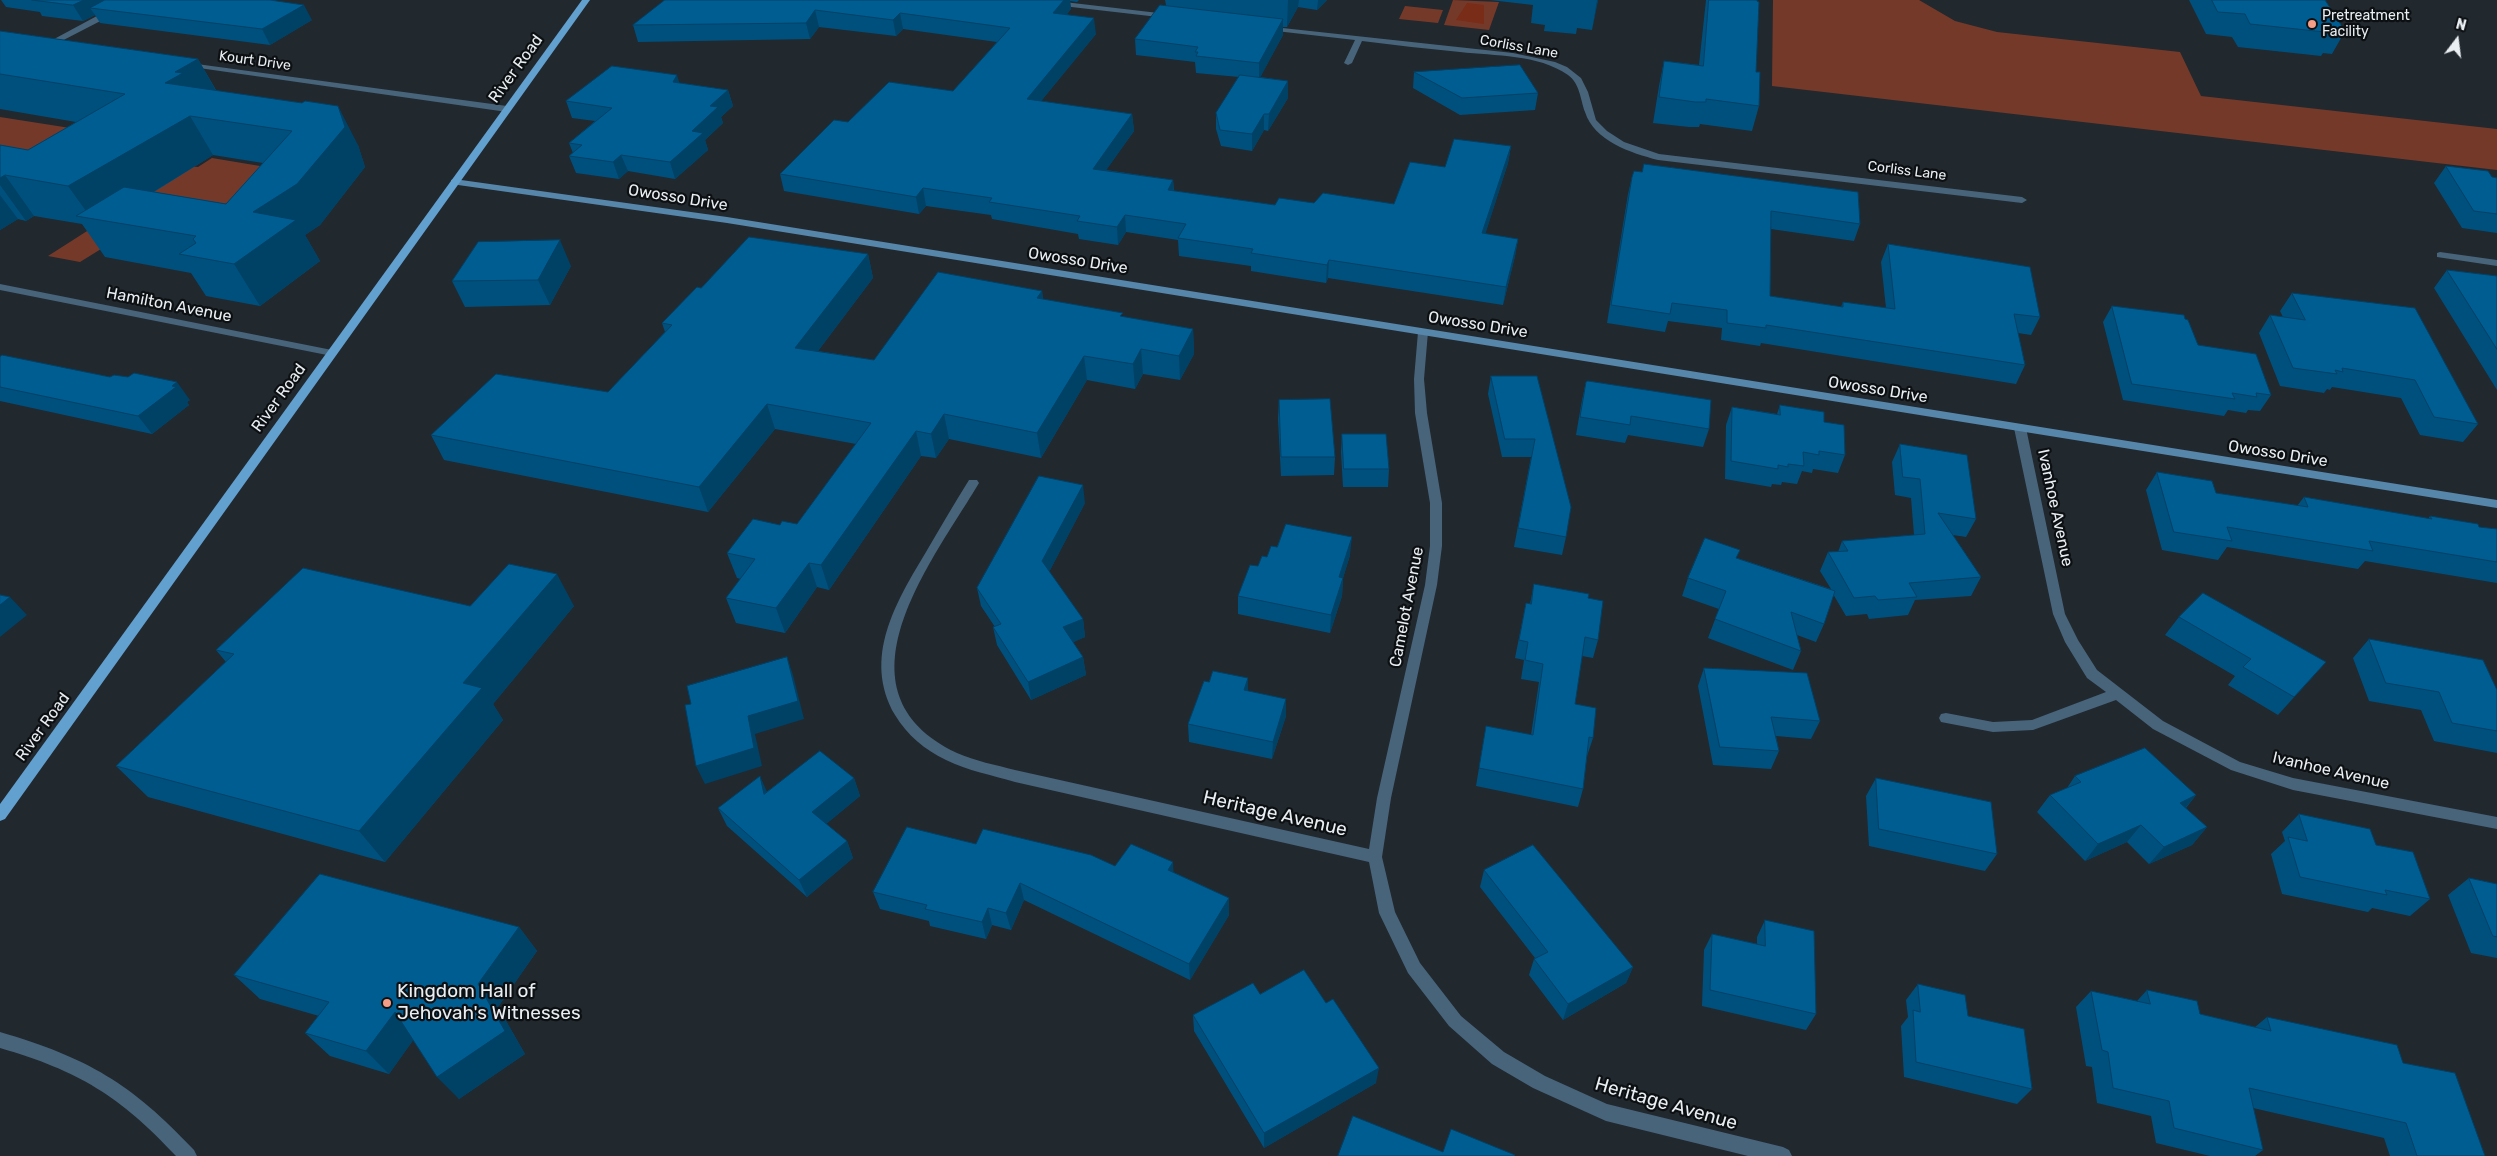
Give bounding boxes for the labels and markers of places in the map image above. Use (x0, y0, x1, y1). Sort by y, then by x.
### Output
place label: Pretreatment Facility (2322, 8, 2410, 40)
marker: Pretreatment Facility (2306, 18, 2318, 30)
place label: Kingdom Hall of Jehovah's Witnesses (397, 981, 581, 1025)
marker: Kingdom Hall of Jehovah's Witnesses (381, 997, 393, 1009)

